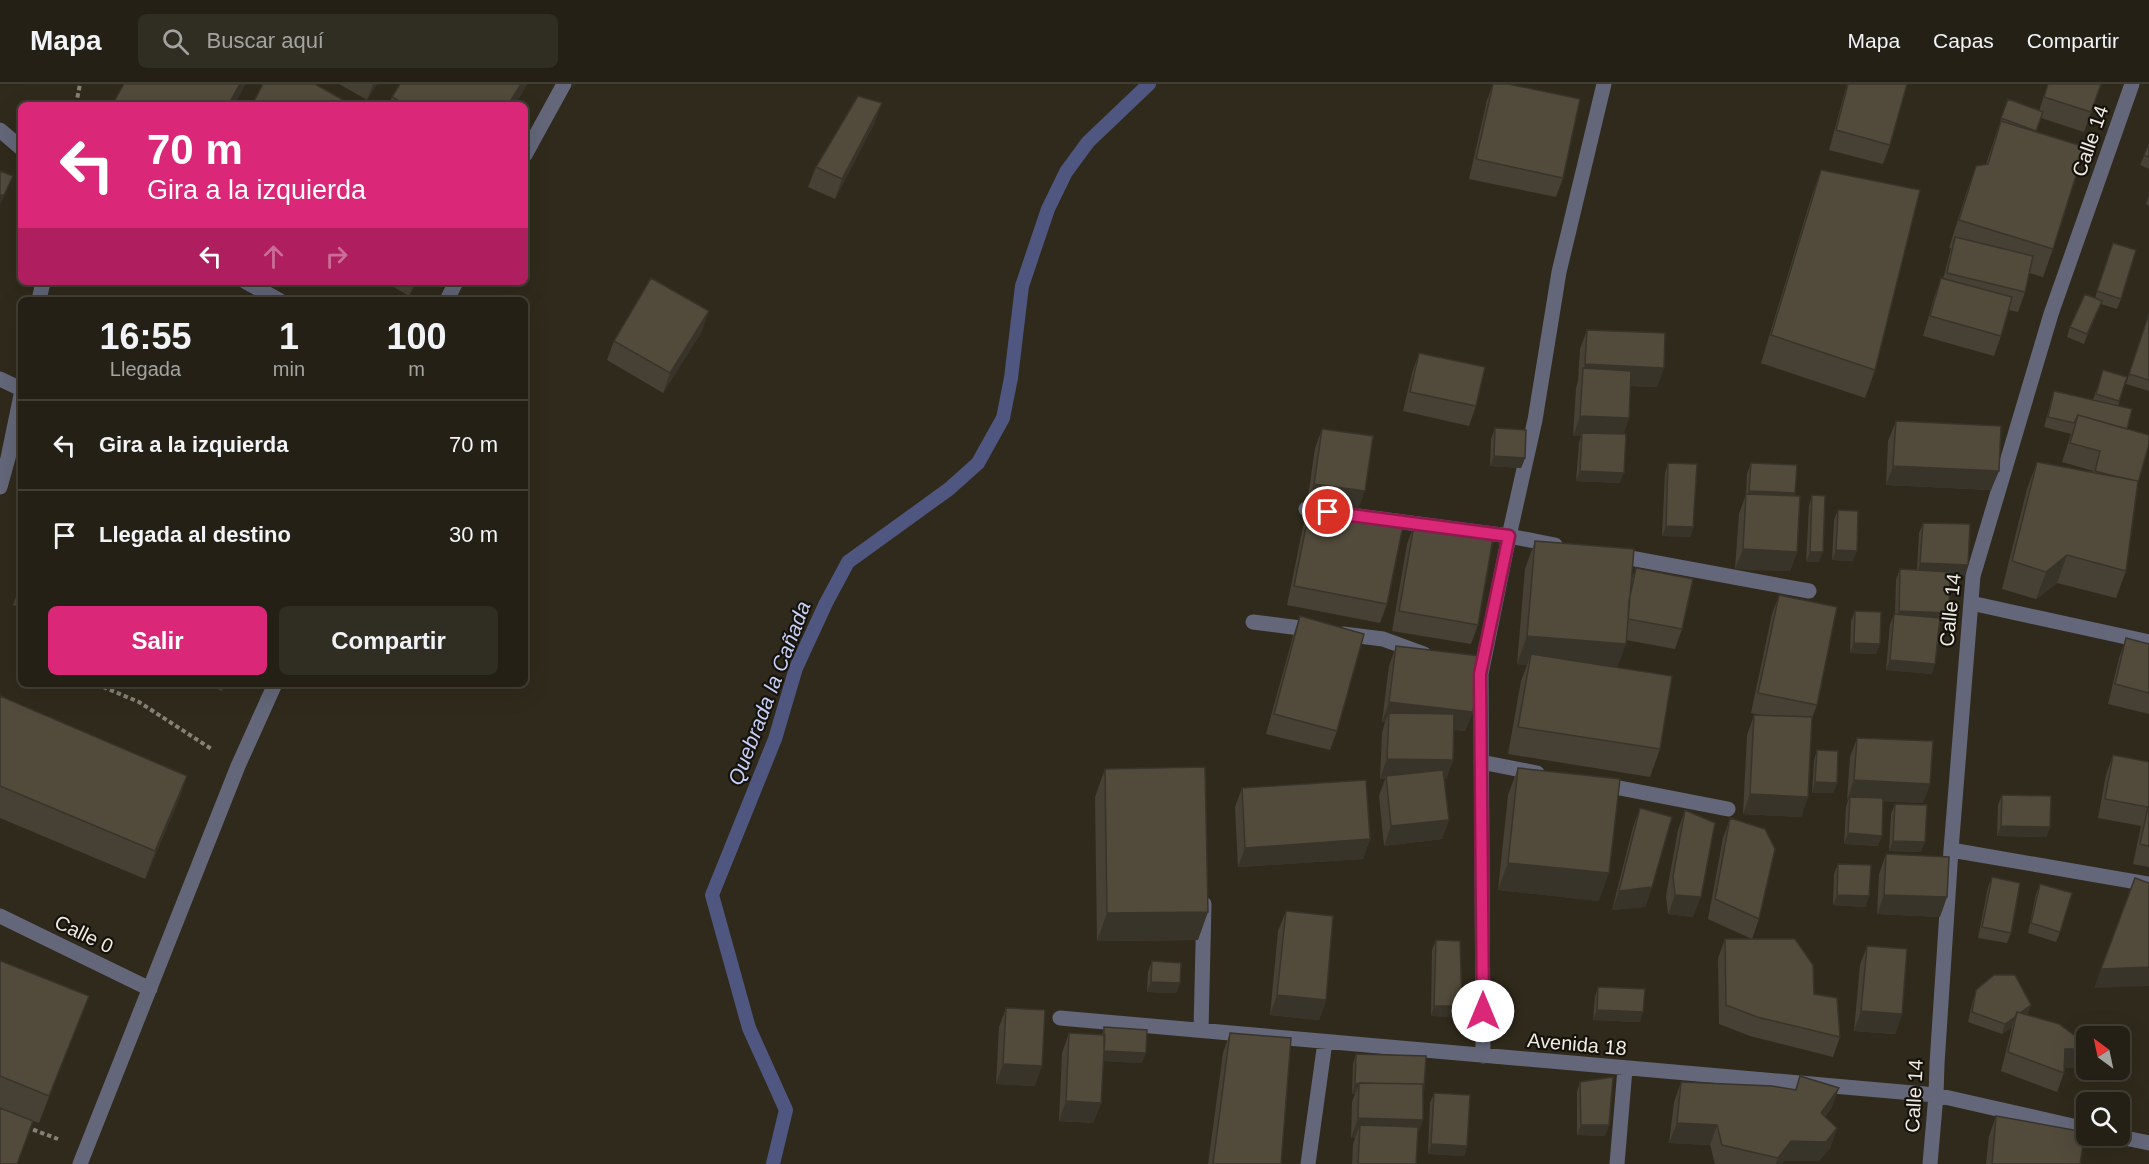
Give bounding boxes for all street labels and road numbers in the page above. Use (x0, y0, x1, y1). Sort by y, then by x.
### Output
street label: Calle 14 (2068, 103, 2112, 179)
street label: Calle 14 (1935, 572, 1965, 648)
street label: Calle 0 (51, 910, 117, 958)
street label: Avenida 18 (1526, 1029, 1628, 1059)
street label: Calle 14 (1901, 1059, 1927, 1133)

